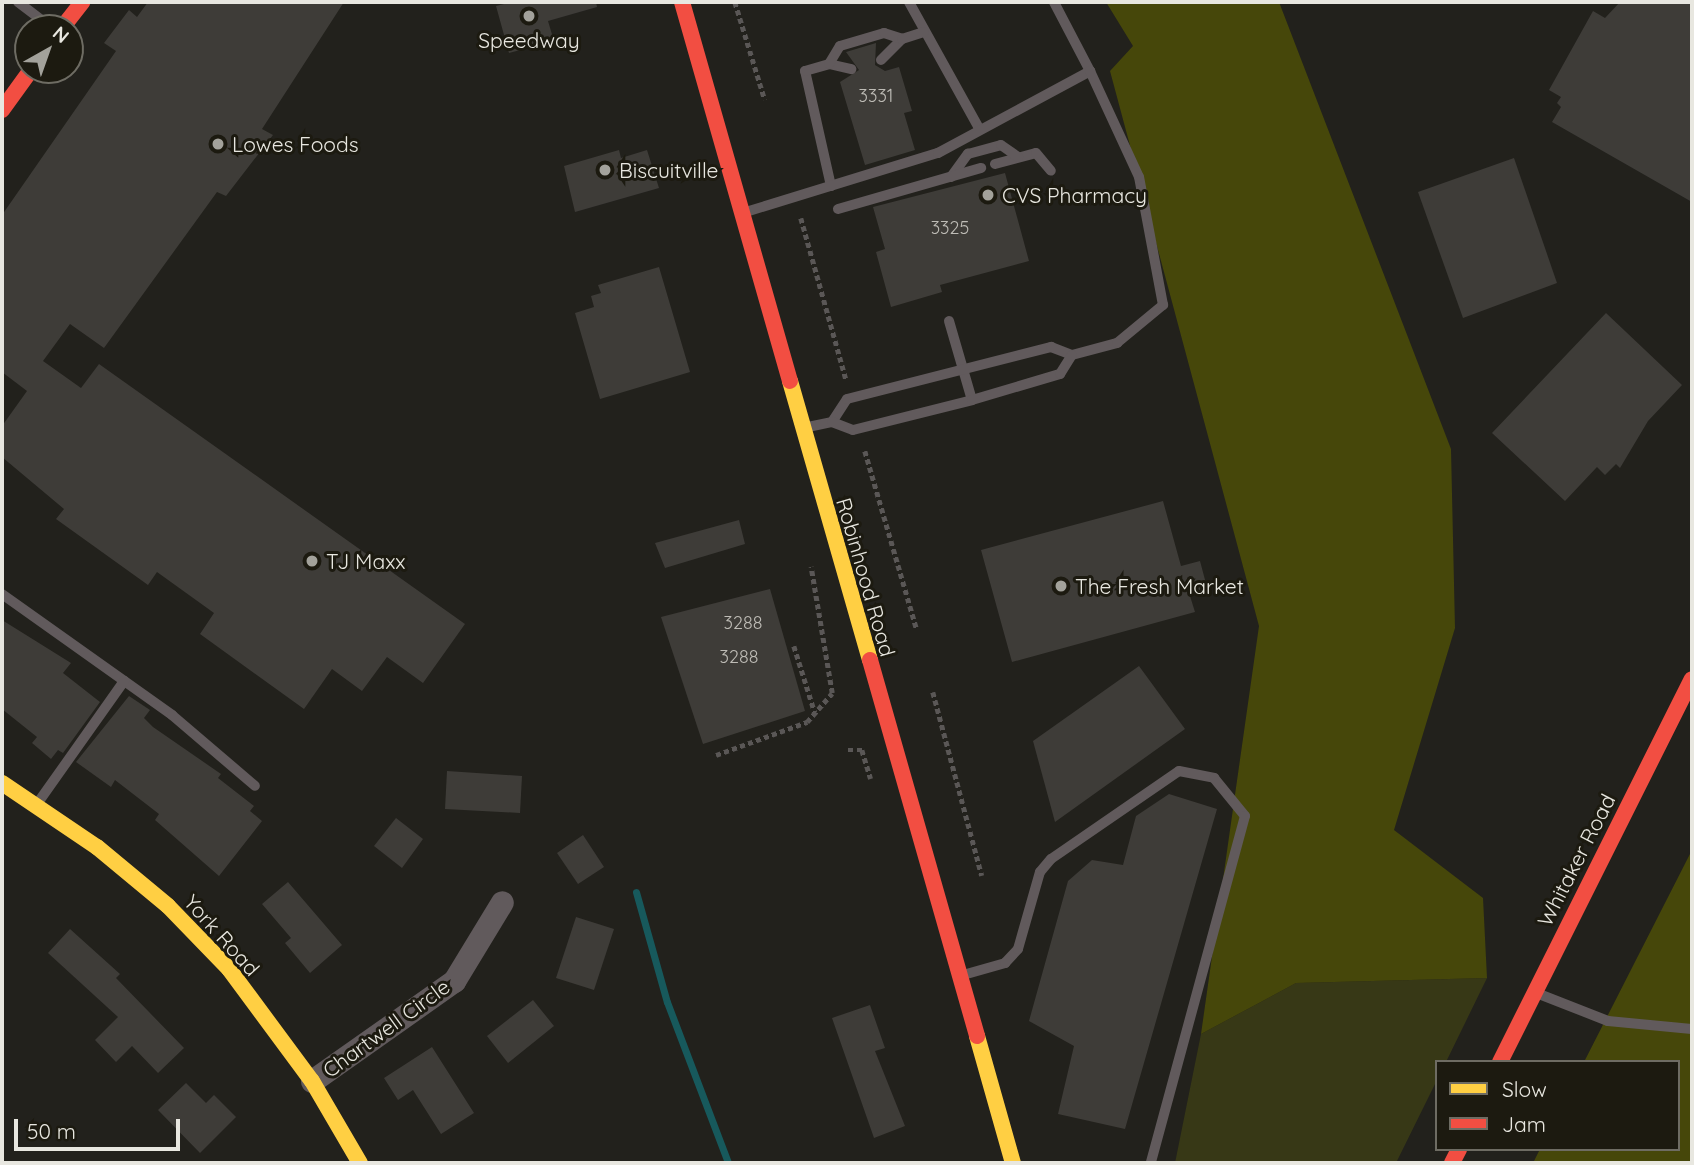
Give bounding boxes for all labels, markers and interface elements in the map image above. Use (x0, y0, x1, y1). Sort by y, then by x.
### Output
marker: Speedway (521, 8, 537, 24)
north arrow (14, 14, 84, 84)
text: N (48, 21, 74, 48)
place label: Speedway (478, 27, 580, 53)
house number: 3331 (859, 85, 893, 107)
place label: Lowes Foods (232, 131, 359, 157)
marker: Lowes Foods (210, 136, 226, 152)
place label: Biscuitville (619, 157, 718, 183)
marker: Biscuitville (597, 162, 613, 178)
place label: CVS Pharmacy (1002, 182, 1147, 208)
marker: CVS Pharmacy (980, 187, 996, 203)
house number: 3325 (931, 217, 969, 239)
street label: Robinhood Road (831, 495, 901, 659)
place label: TJ Maxx (326, 548, 405, 574)
marker: TJ Maxx (304, 553, 320, 569)
place label: The Fresh Market (1075, 573, 1244, 599)
marker: The Fresh Market (1053, 578, 1069, 594)
house number: 3288 (724, 612, 762, 634)
house number: 3288 (720, 646, 758, 668)
street label: Whitaker Road (1532, 790, 1620, 930)
street label: York Road (179, 889, 265, 981)
street label: Chartwell Circle (318, 974, 454, 1082)
legend (1435, 1060, 1680, 1151)
text: Slow (1502, 1076, 1547, 1102)
scale bar (18, 1106, 184, 1150)
text: Jam (1502, 1111, 1546, 1137)
text: 50 m (27, 1118, 76, 1144)

